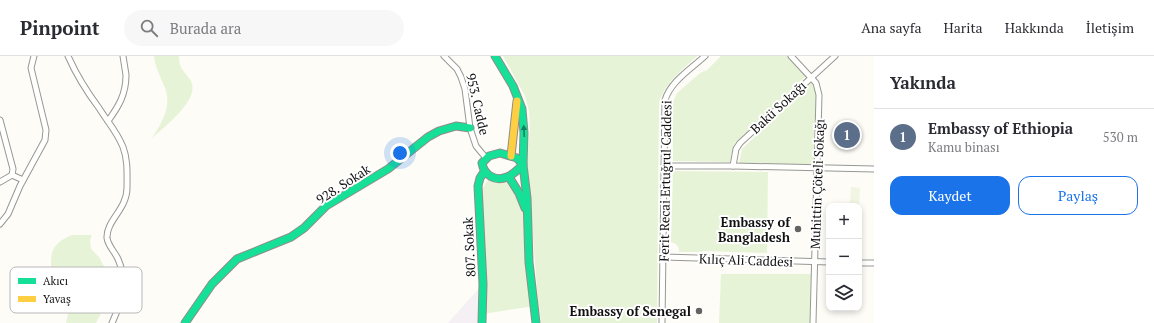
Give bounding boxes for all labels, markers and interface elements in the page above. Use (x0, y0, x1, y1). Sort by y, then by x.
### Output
search box (124, 10, 404, 46)
text: Pinpoint (20, 15, 100, 40)
icon: search (138, 17, 160, 39)
text: Burada ara (170, 18, 241, 38)
text: Ana sayfa (861, 18, 922, 37)
text: Harita (944, 18, 983, 37)
text: Hakkında (1005, 18, 1064, 37)
text: İletişim (1086, 18, 1134, 37)
street label: 953. Cadde (462, 71, 494, 137)
text: Yakında (890, 71, 956, 94)
street label: Bakü Sokağı (746, 76, 810, 137)
street label: Ferit Recai Ertuğrul Caddesi (655, 100, 675, 262)
street label: Muhittin Çöteli Sokağı (806, 118, 828, 249)
text: Embassy of Ethiopia (928, 118, 1073, 138)
pin: 1 (834, 120, 860, 150)
one-way arrow (520, 125, 527, 137)
text: 1 (899, 128, 907, 146)
text: 530 m (1103, 128, 1138, 146)
text: Kamu binası (928, 138, 1000, 156)
your location (390, 143, 410, 163)
street label: 928. Sokak (312, 160, 374, 208)
button: Kaydet (890, 176, 1010, 215)
button: Paylaş (1018, 176, 1138, 215)
map controls (826, 203, 862, 311)
button: + (826, 203, 862, 239)
place label: Embassy of Bangladesh (718, 213, 791, 246)
street label: 807. Sokak (458, 216, 480, 277)
marker: Embassy of Bangladesh (793, 224, 803, 234)
button: − (826, 239, 862, 275)
street label: Kılıç Ali Caddesi (699, 249, 794, 271)
legend (10, 267, 142, 313)
text: Akıcı (43, 274, 68, 288)
button: layers (826, 275, 862, 311)
text: Yavaş (43, 292, 71, 306)
place label: Embassy of Senegal (570, 302, 691, 320)
marker: Embassy of Senegal (694, 306, 704, 316)

